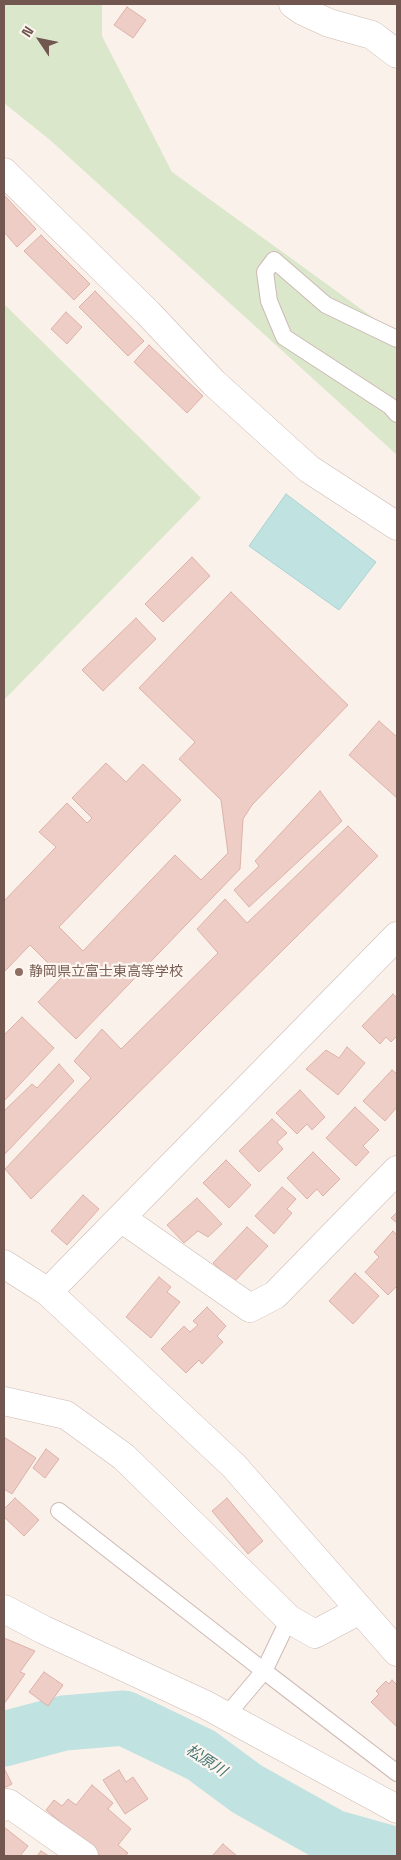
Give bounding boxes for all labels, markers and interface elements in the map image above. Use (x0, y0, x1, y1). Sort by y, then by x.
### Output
north arrow (15, 15, 65, 65)
text: N (17, 23, 38, 41)
place label: 静岡県立富士東高等学校 (29, 964, 183, 980)
marker: 静岡県立富士東高等学校 (13, 966, 25, 978)
water label: 松原川 (182, 1741, 230, 1781)

